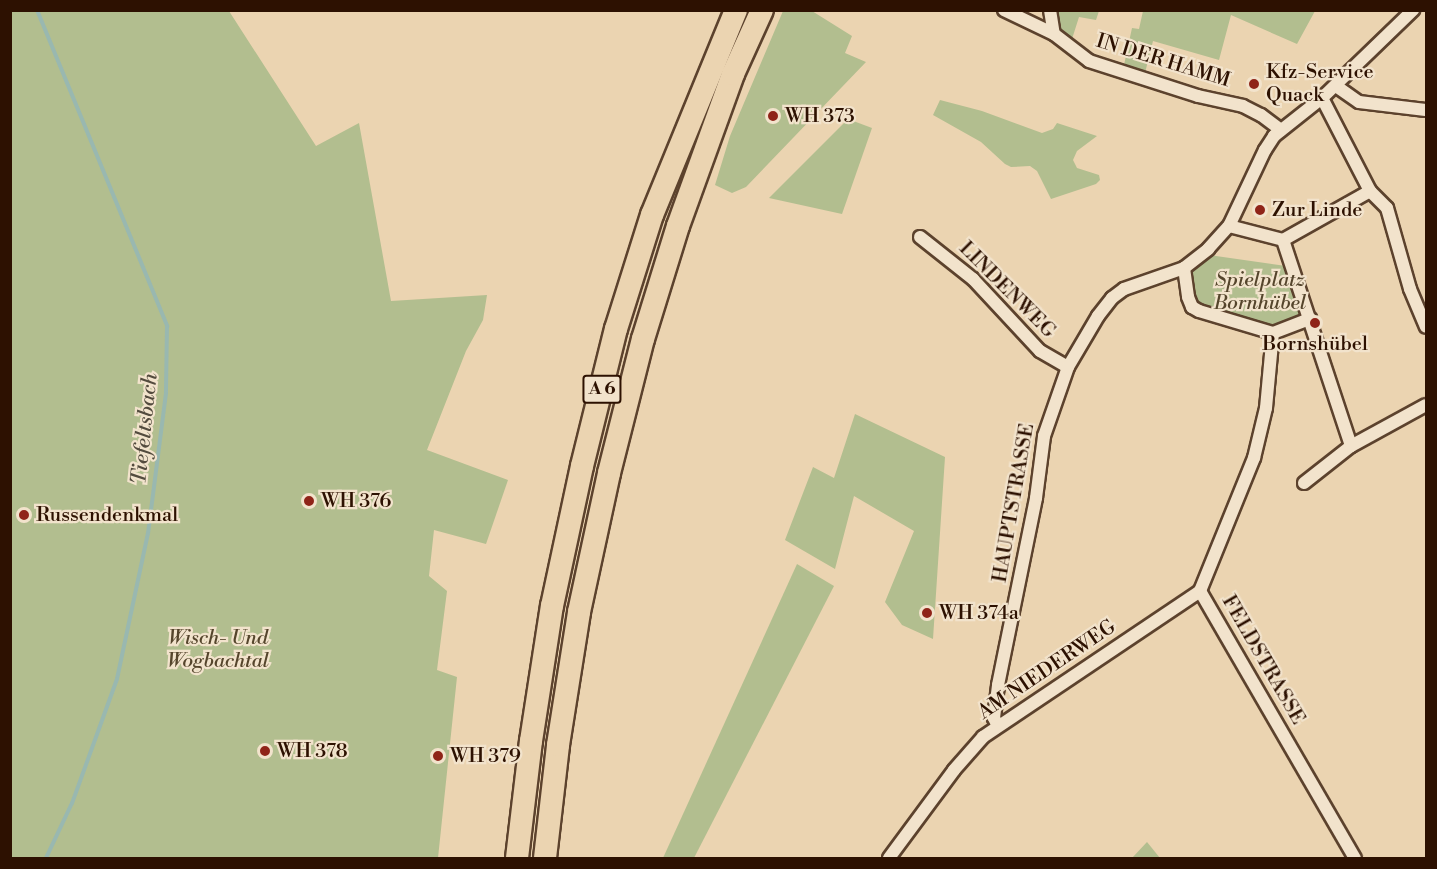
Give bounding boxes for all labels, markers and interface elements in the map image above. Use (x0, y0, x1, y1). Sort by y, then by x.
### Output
street label: IN DER HAMM (1093, 29, 1233, 93)
place label: Kfz-Service Quack (1266, 60, 1374, 107)
marker: Kfz-Service Quack (1247, 77, 1261, 91)
place label: WH 373 (785, 104, 855, 128)
marker: WH 373 (766, 109, 780, 123)
place label: Zur Linde (1272, 198, 1362, 222)
marker: Zur Linde (1253, 203, 1267, 217)
street label: LINDENWEG (954, 237, 1060, 343)
park label: Spielplatz Bornhübel (1214, 269, 1306, 316)
marker: Bornshübel (1308, 316, 1322, 330)
place label: Bornshübel (1262, 332, 1368, 356)
water label: Tiefeltsbach (127, 372, 163, 486)
road number: A 6 (581, 374, 623, 404)
street label: HAUPTSTRASSE (988, 422, 1040, 584)
place label: WH 376 (321, 489, 391, 513)
marker: WH 376 (302, 494, 316, 508)
place label: Russendenkmal (36, 503, 178, 527)
marker: Russendenkmal (17, 508, 31, 522)
street label: FELDSTRASSE (1216, 591, 1310, 729)
place label: WH 374a (939, 601, 1019, 625)
marker: WH 374a (920, 606, 934, 620)
street label: AM NIEDERWEG (974, 615, 1120, 725)
park label: Wisch- Und Wogbachtal (167, 627, 269, 674)
place label: WH 378 (277, 739, 348, 763)
marker: WH 378 (258, 744, 272, 758)
place label: WH 379 (450, 744, 521, 768)
marker: WH 379 (431, 749, 445, 763)

